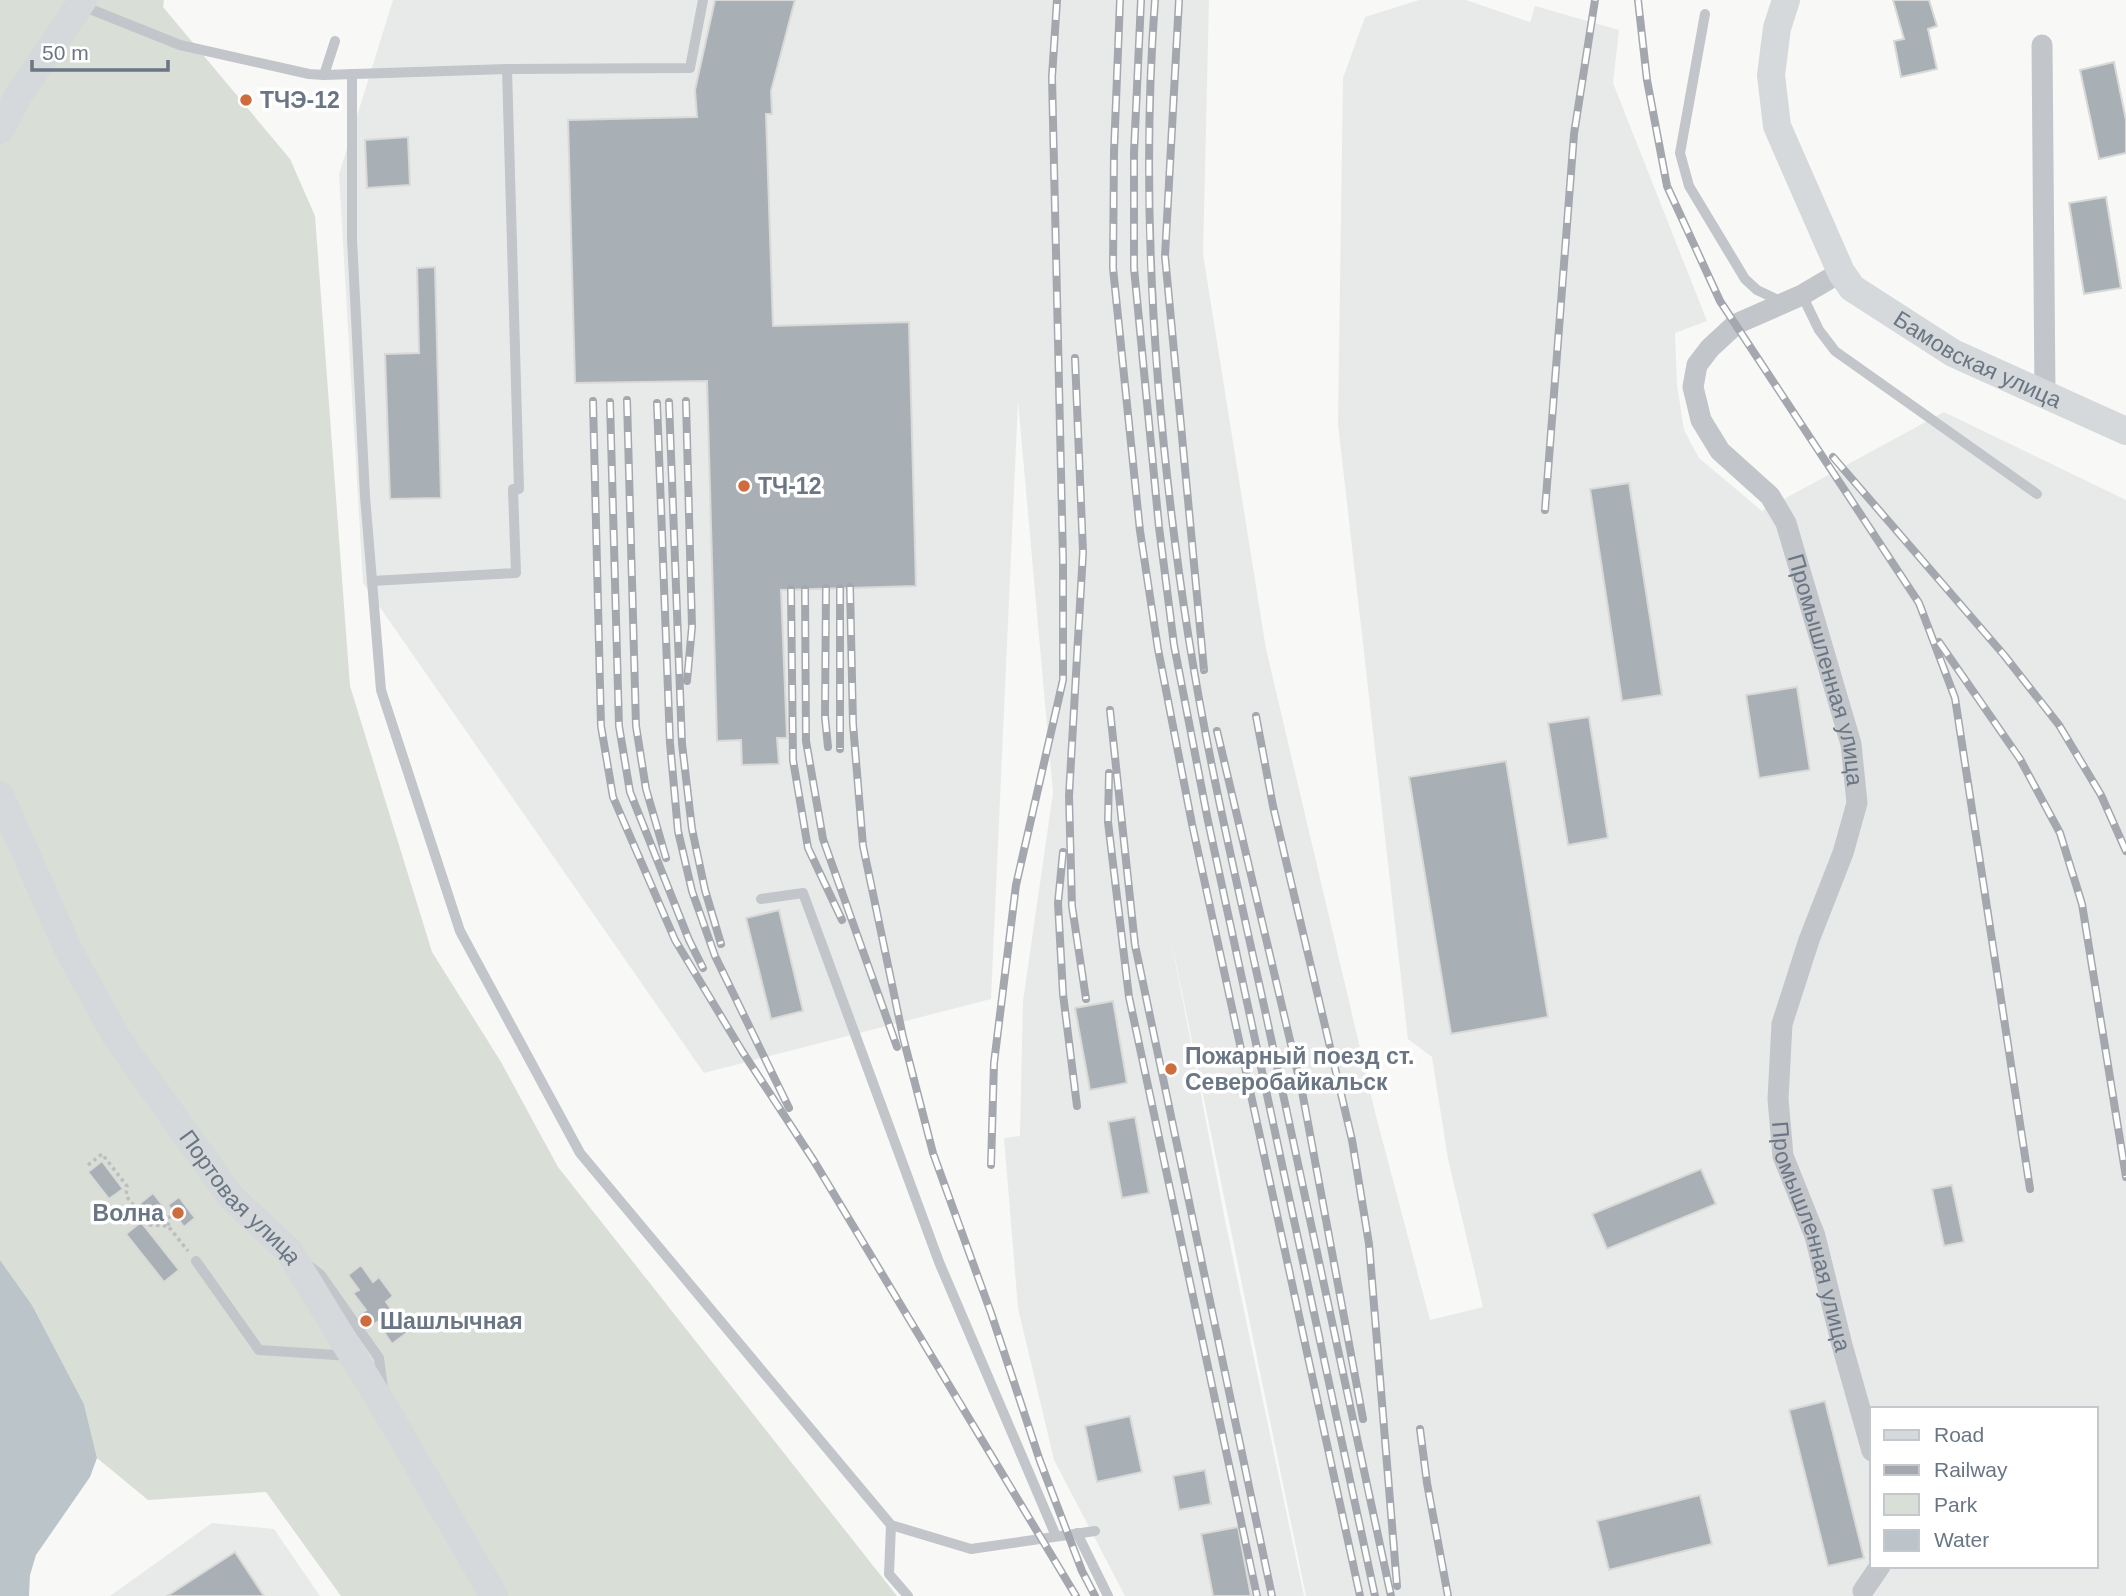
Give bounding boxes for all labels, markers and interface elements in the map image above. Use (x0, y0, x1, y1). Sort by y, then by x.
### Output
scale bar (32, 28, 168, 72)
text: 50 m (42, 41, 89, 64)
place label: ТЧЭ-12 (260, 87, 340, 113)
marker: ТЧЭ-12 (238, 92, 254, 108)
street label: Бамовская улица (1889, 305, 2066, 413)
place label: ТЧ-12 (758, 473, 821, 499)
marker: ТЧ-12 (736, 478, 752, 494)
street label: Промышленная улица (1783, 551, 1868, 787)
place label: Пожарный поезд ст. Северобайкальск (1185, 1043, 1414, 1095)
marker: Пожарный поезд ст. Северобайкальск (1163, 1061, 1179, 1077)
street label: Промышленная улица (1767, 1120, 1856, 1354)
street label: Портовая улица (174, 1125, 307, 1269)
place label: Волна (93, 1200, 164, 1226)
marker: Волна (170, 1205, 186, 1221)
place label: Шашлычная (380, 1308, 523, 1334)
marker: Шашлычная (358, 1313, 374, 1329)
legend (1870, 1407, 2098, 1568)
text: Road (1934, 1423, 1984, 1446)
text: Railway (1934, 1458, 2008, 1481)
text: Park (1934, 1493, 1978, 1516)
text: Water (1934, 1528, 1989, 1551)

